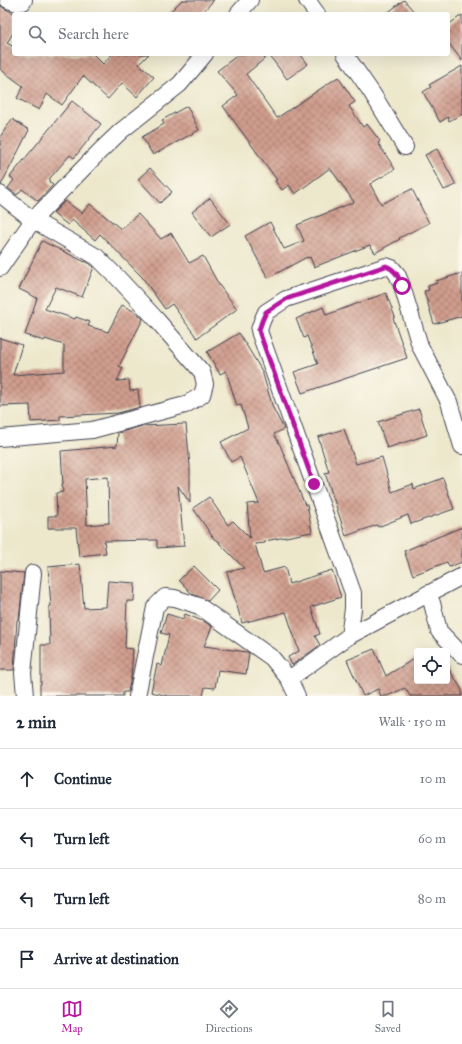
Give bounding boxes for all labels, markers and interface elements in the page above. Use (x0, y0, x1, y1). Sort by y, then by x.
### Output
search box (12, 12, 450, 56)
icon: search (26, 23, 48, 45)
text: Search here (58, 25, 129, 43)
route start (393, 277, 411, 295)
route end (305, 475, 323, 493)
map controls (414, 648, 450, 684)
button: locate (414, 648, 450, 684)
text: 2 min (16, 712, 56, 733)
text: Walk · 150 m (378, 714, 446, 730)
icon: ahead (16, 768, 38, 790)
text: Continue (54, 770, 112, 788)
text: 10 m (420, 771, 446, 787)
icon: left (16, 828, 38, 850)
text: Turn left (54, 830, 110, 848)
text: 60 m (418, 831, 446, 847)
icon: left (16, 888, 38, 910)
text: Turn left (54, 890, 110, 908)
text: 80 m (418, 891, 446, 907)
icon: arrive (16, 948, 38, 970)
text: Arrive at destination (54, 950, 179, 968)
tab: Map (61, 998, 83, 1035)
tab: Directions (205, 998, 253, 1035)
tab: Saved (375, 998, 401, 1035)

